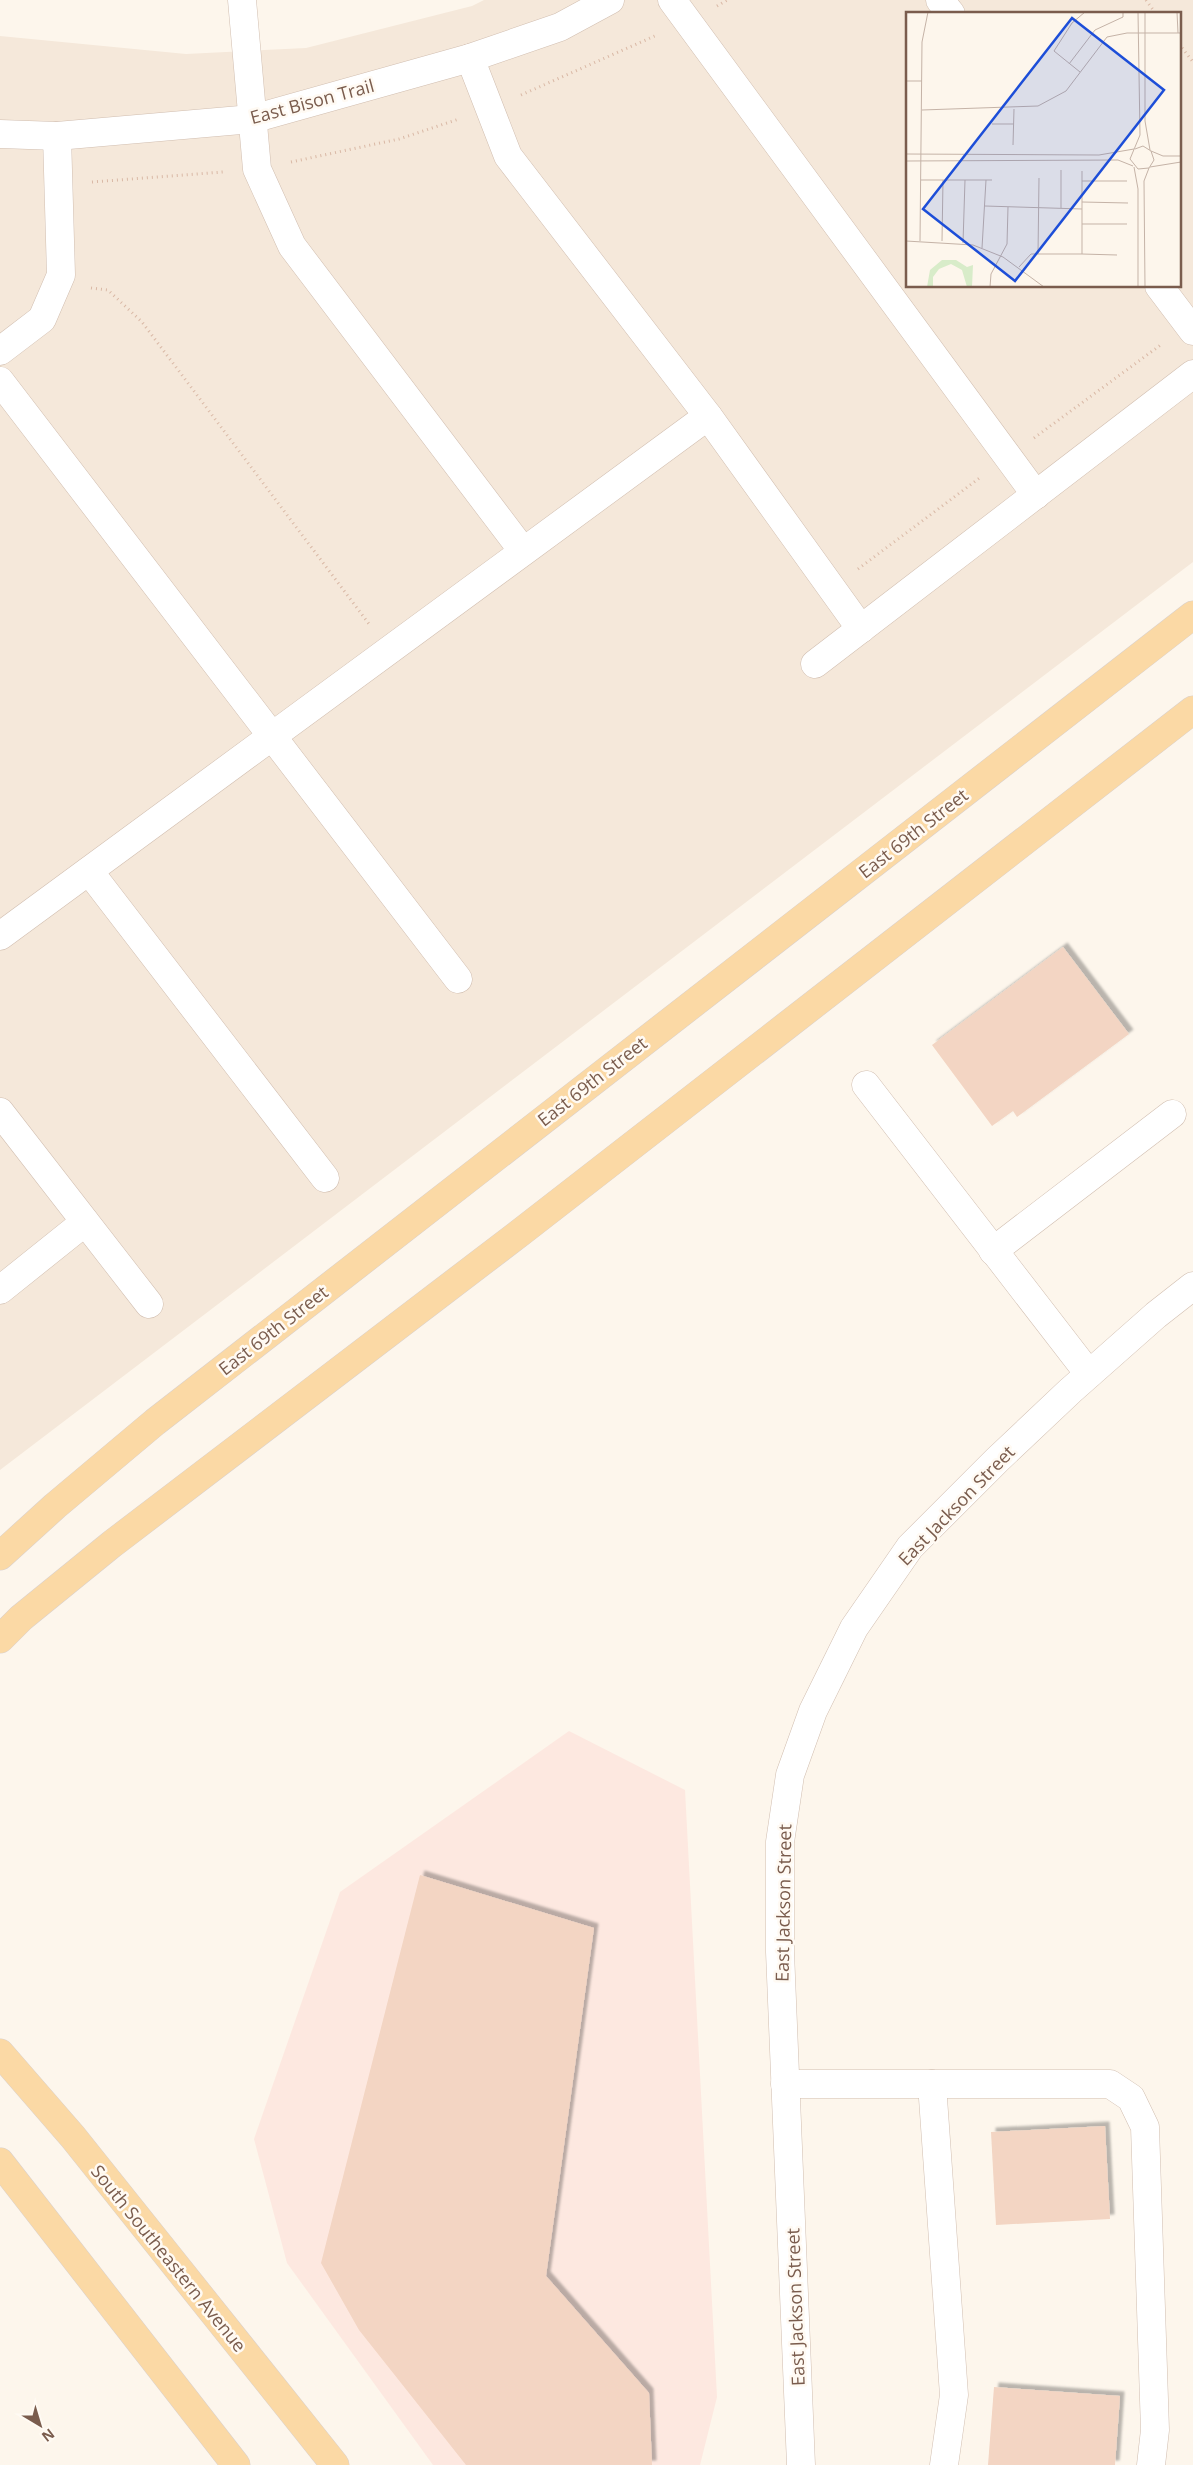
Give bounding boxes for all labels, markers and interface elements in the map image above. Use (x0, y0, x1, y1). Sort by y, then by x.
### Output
inset map (906, 12, 1180, 288)
street label: East Bison Trail (247, 73, 377, 129)
street label: East 69th Street (853, 783, 973, 883)
street label: East 69th Street (532, 1031, 652, 1131)
street label: East 69th Street (213, 1280, 333, 1380)
street label: East Jackson Street (892, 1440, 1020, 1570)
street label: East Jackson Street (770, 1824, 796, 1982)
street label: South Southeastern Avenue (86, 2160, 252, 2356)
street label: East Jackson Street (780, 2228, 810, 2386)
north arrow (15, 2400, 65, 2450)
text: N (38, 2425, 59, 2447)

